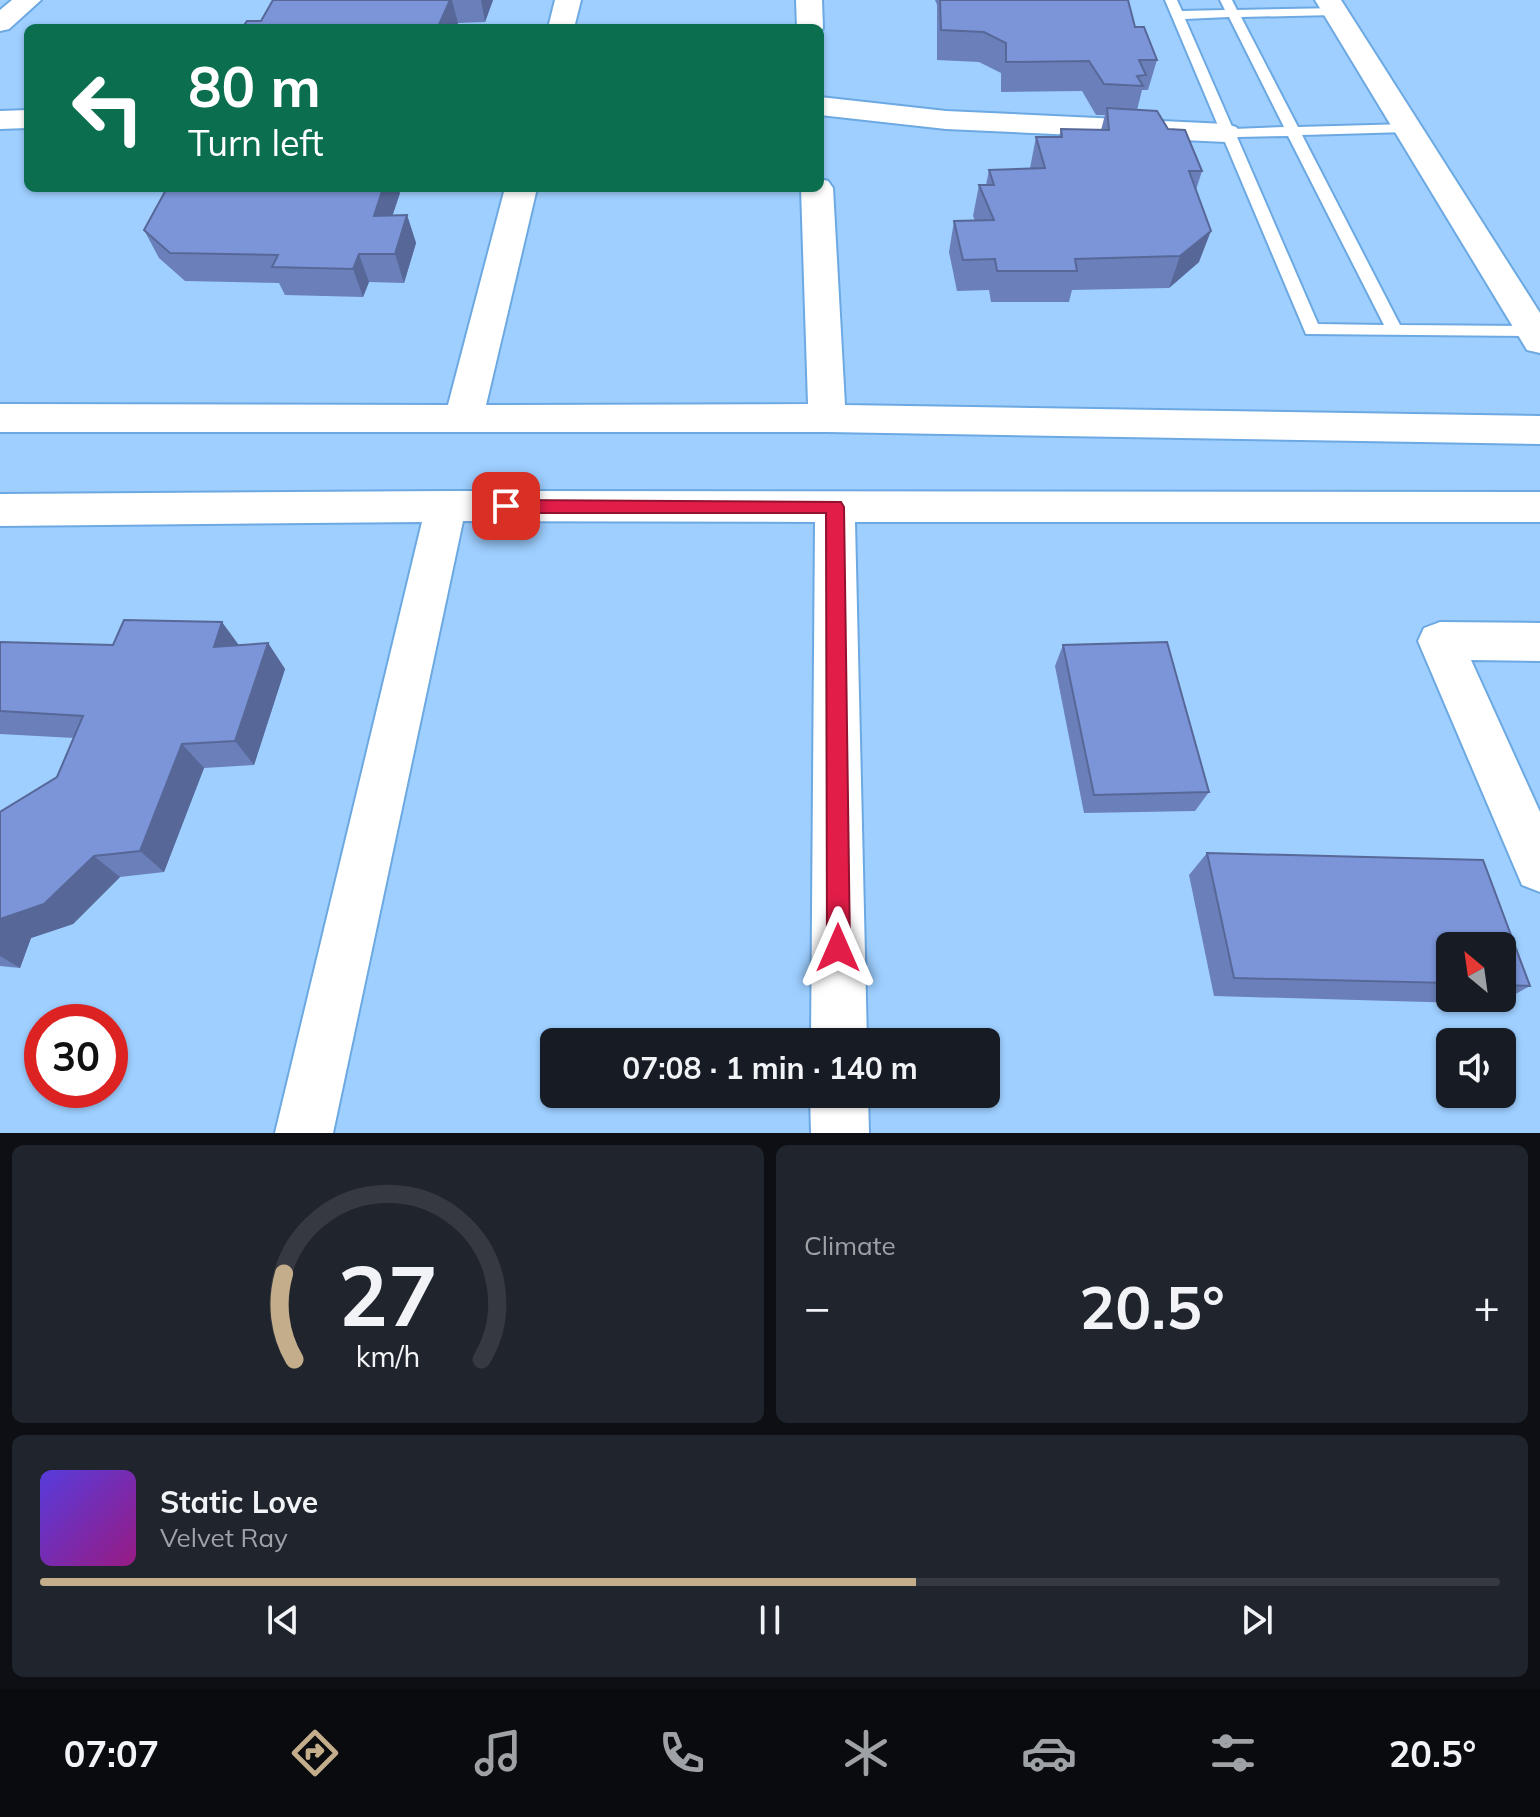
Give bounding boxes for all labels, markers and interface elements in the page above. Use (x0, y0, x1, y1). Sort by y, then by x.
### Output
text: 80 m (188, 51, 321, 121)
icon: left (56, 56, 160, 160)
text: Turn left (188, 120, 324, 165)
pin (472, 472, 540, 540)
icon: arrive (484, 484, 528, 528)
position arrow (796, 906, 880, 990)
north arrow (1436, 932, 1516, 1012)
map controls (1436, 932, 1516, 1108)
speed limit sign: 30 (24, 1004, 128, 1108)
button: sound (1436, 1028, 1516, 1108)
text: 07:08 · 1 min · 140 m (622, 1049, 918, 1087)
text: Climate (804, 1229, 896, 1262)
text: 27 (338, 1242, 438, 1347)
text: 20.5° (1079, 1269, 1225, 1344)
text: − (804, 1279, 830, 1334)
text: + (1474, 1279, 1500, 1334)
text: km/h (356, 1338, 420, 1374)
text: Static Love (160, 1483, 318, 1521)
text: Velvet Ray (160, 1521, 288, 1554)
icon: previous (261, 1598, 305, 1642)
icon: pause (748, 1598, 792, 1642)
icon: next (1235, 1598, 1279, 1642)
icon: directions (287, 1725, 343, 1781)
icon: music (470, 1725, 526, 1781)
icon: phone (654, 1725, 710, 1781)
icon: climate (838, 1725, 894, 1781)
icon: car (1021, 1725, 1077, 1781)
icon: filters (1205, 1725, 1261, 1781)
text: 07:07 (64, 1731, 159, 1776)
text: 20.5° (1389, 1731, 1476, 1776)

